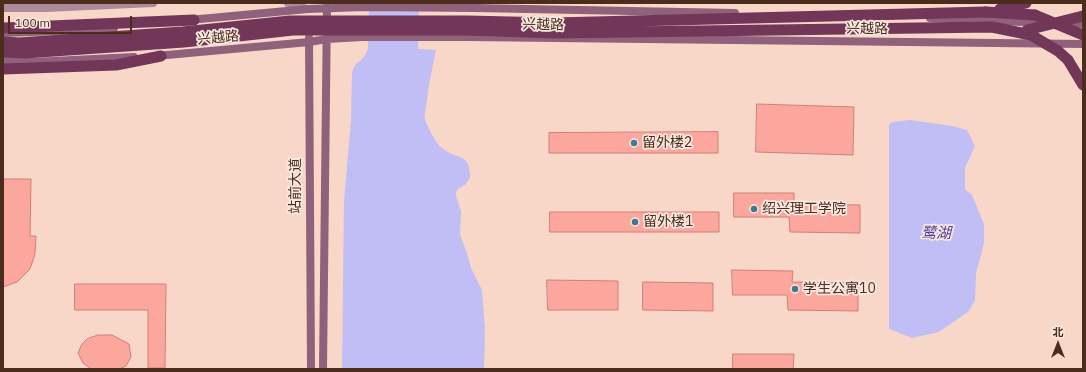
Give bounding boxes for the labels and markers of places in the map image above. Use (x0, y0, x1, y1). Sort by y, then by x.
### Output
place label: 留外楼2 (642, 135, 692, 151)
marker: 留外楼2 (629, 138, 639, 148)
place label: 绍兴理工学院 (762, 201, 846, 217)
marker: 绍兴理工学院 (749, 204, 759, 214)
place label: 留外楼1 (643, 214, 693, 230)
marker: 留外楼1 (630, 217, 640, 227)
place label: 学生公寓10 (803, 281, 876, 297)
marker: 学生公寓10 (790, 284, 800, 294)

